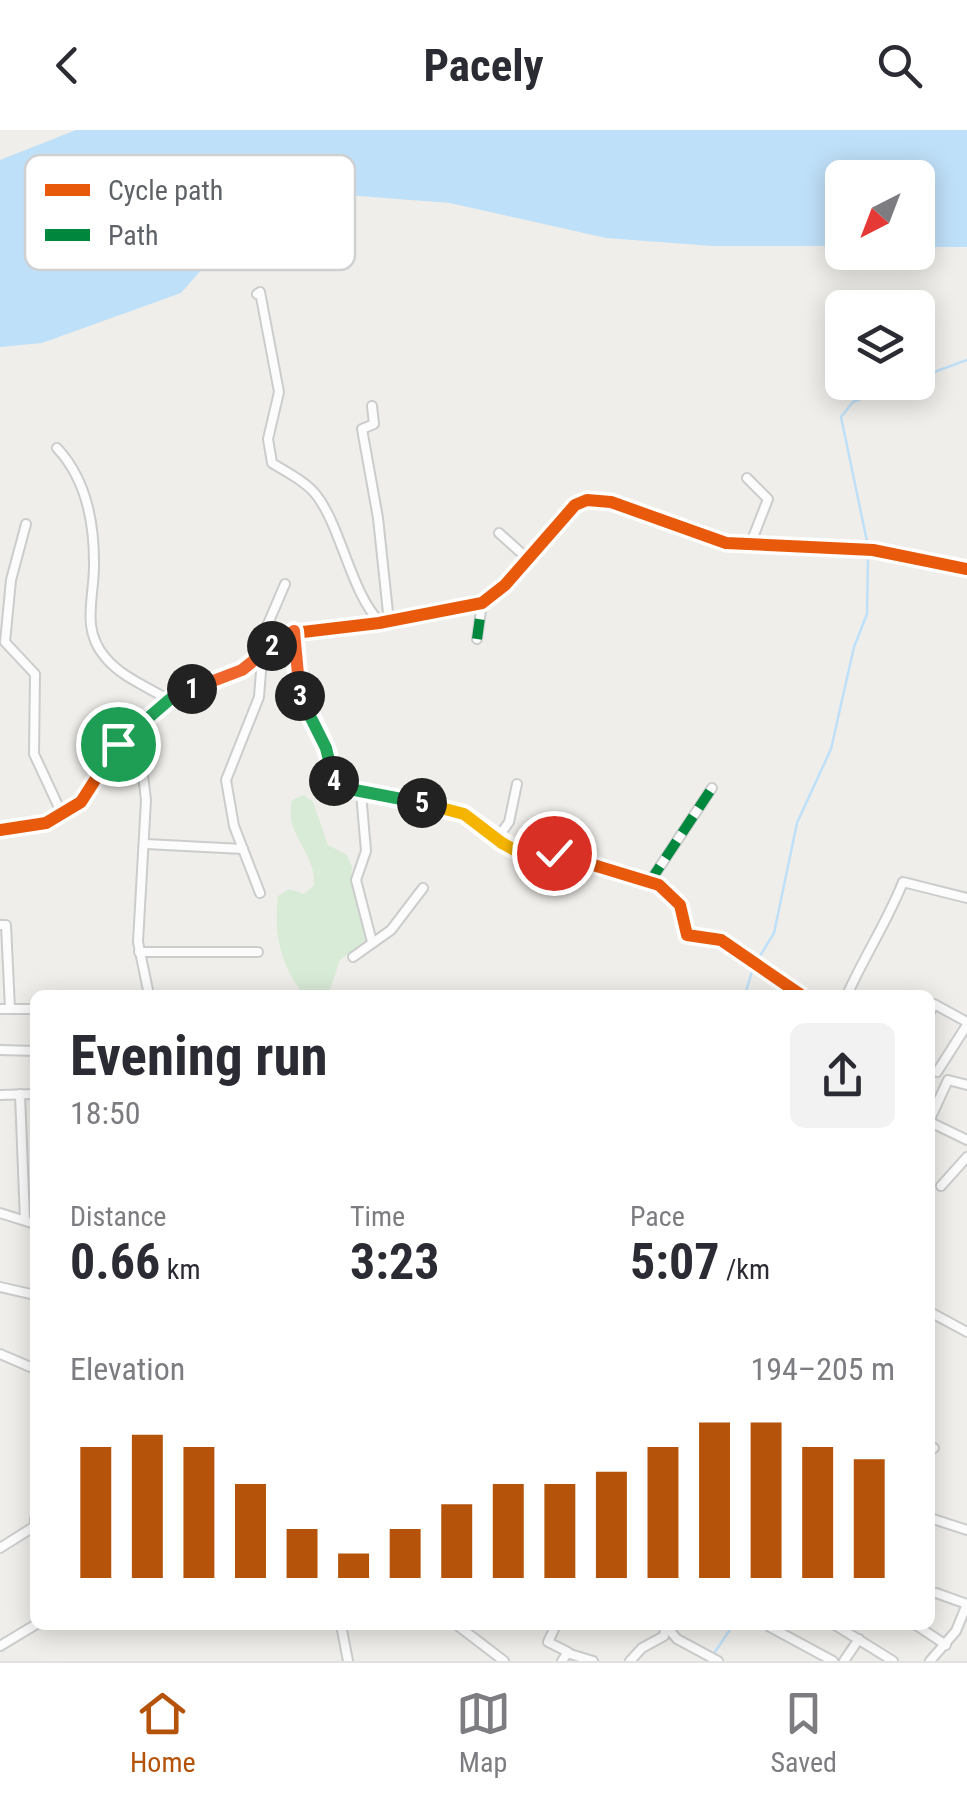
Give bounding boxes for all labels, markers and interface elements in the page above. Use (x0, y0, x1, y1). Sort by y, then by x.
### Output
icon: back (40, 38, 95, 93)
icon: search (872, 38, 927, 93)
text: Pacely (423, 39, 544, 92)
legend (25, 155, 355, 270)
north arrow (825, 160, 935, 270)
map controls (825, 160, 935, 400)
text: Cycle path (108, 174, 223, 207)
text: Path (108, 219, 159, 252)
button: layers (825, 290, 935, 400)
pin: 2 (247, 621, 297, 671)
text: 2 (265, 629, 279, 662)
pin: 1 (167, 664, 217, 714)
pin: 3 (275, 671, 325, 721)
text: 1 (185, 672, 199, 705)
text: 3 (293, 679, 307, 712)
pin (76, 702, 161, 787)
icon: arrive (91, 717, 146, 772)
pin: 4 (309, 756, 359, 806)
text: 4 (327, 764, 341, 797)
pin: 5 (397, 778, 447, 828)
text: 5 (415, 786, 429, 819)
pin (512, 811, 597, 896)
icon: check (527, 826, 582, 881)
button: share (790, 1023, 895, 1128)
text: Evening run (70, 1024, 328, 1088)
text: 18:50 (70, 1094, 141, 1132)
text: Distance (70, 1200, 167, 1233)
text: Time (350, 1200, 405, 1233)
text: Pace (630, 1200, 685, 1233)
text: 0.66 (70, 1233, 160, 1291)
text: 3:23 (350, 1233, 439, 1291)
text: 5:07 (630, 1233, 719, 1291)
text: km (160, 1253, 200, 1286)
text: /km (719, 1253, 770, 1286)
text: Elevation (70, 1350, 185, 1388)
text: 194–205 m (750, 1350, 895, 1388)
tab: Home (130, 1686, 196, 1779)
tab: Map (456, 1686, 511, 1779)
tab: Saved (770, 1686, 837, 1779)

